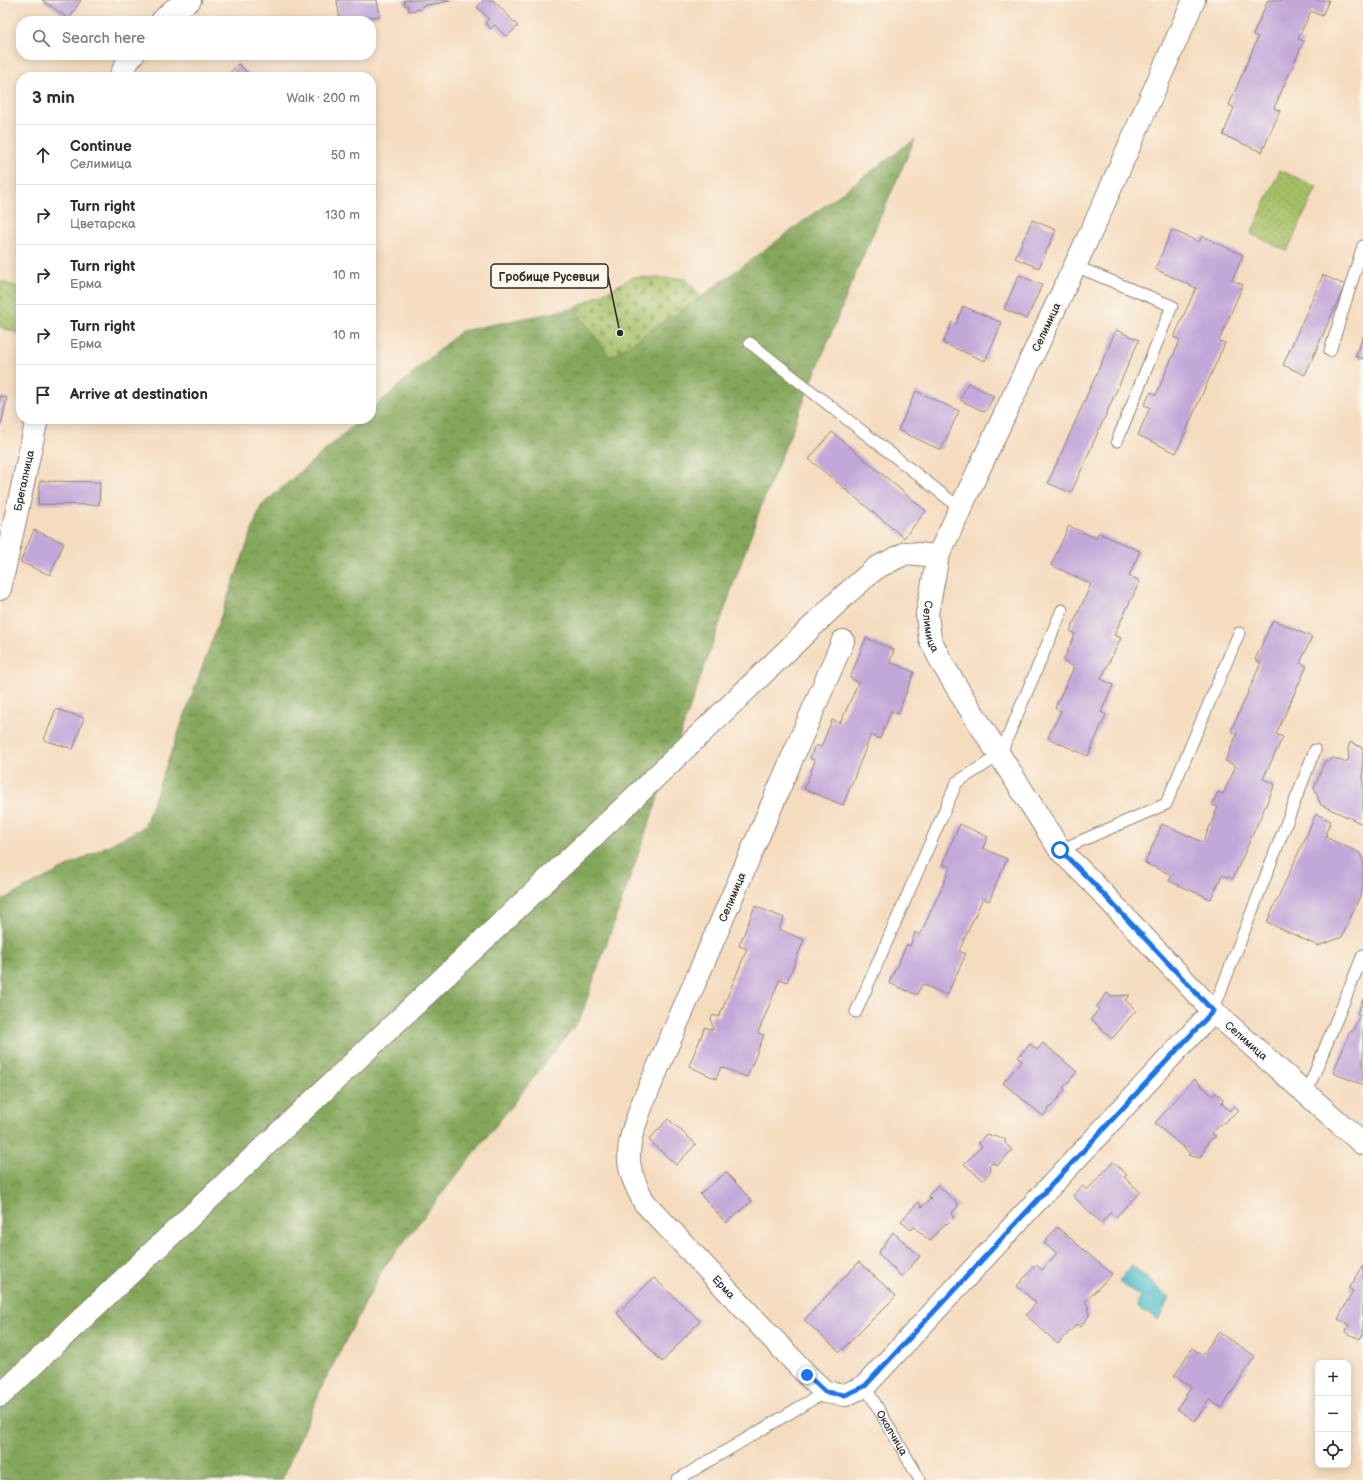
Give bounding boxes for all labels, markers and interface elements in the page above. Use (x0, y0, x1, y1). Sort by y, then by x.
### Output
search box (16, 16, 376, 60)
icon: search (30, 27, 52, 49)
text: Search here (62, 29, 145, 48)
text: 3 min (32, 88, 75, 108)
text: Walk · 200 m (287, 90, 360, 106)
text: Continue (70, 137, 132, 156)
icon: ahead (32, 144, 54, 166)
text: 50 m (331, 147, 360, 163)
text: Селимица (70, 156, 132, 172)
text: Turn right (70, 197, 135, 216)
icon: right (32, 204, 54, 226)
text: 130 m (325, 207, 360, 223)
text: Цветарска (70, 216, 136, 232)
text: Turn right (70, 257, 135, 276)
icon: right (32, 264, 54, 286)
callout: Гробище Русевци (491, 264, 608, 288)
text: 10 m (333, 267, 360, 283)
text: Гробище Русевци (499, 270, 600, 285)
text: Ерма (70, 276, 102, 292)
street label: Селимица (1030, 300, 1064, 354)
text: Turn right (70, 317, 135, 336)
icon: right (32, 324, 54, 346)
text: 10 m (333, 327, 360, 343)
text: Ерма (70, 336, 102, 352)
icon: arrive (32, 384, 54, 406)
text: Arrive at destination (70, 385, 208, 404)
street label: Брегалница (11, 448, 37, 512)
street label: Селимица (920, 600, 942, 655)
route start (1051, 841, 1069, 859)
street label: Селимица (716, 870, 749, 924)
street label: Селимица (1222, 1019, 1270, 1063)
street label: Ерма (709, 1273, 738, 1302)
map controls (1315, 1360, 1351, 1468)
button: + (1315, 1360, 1351, 1396)
route end (798, 1366, 816, 1384)
button: − (1315, 1396, 1351, 1432)
street label: Околчица (874, 1408, 910, 1458)
button: locate (1315, 1432, 1351, 1468)

